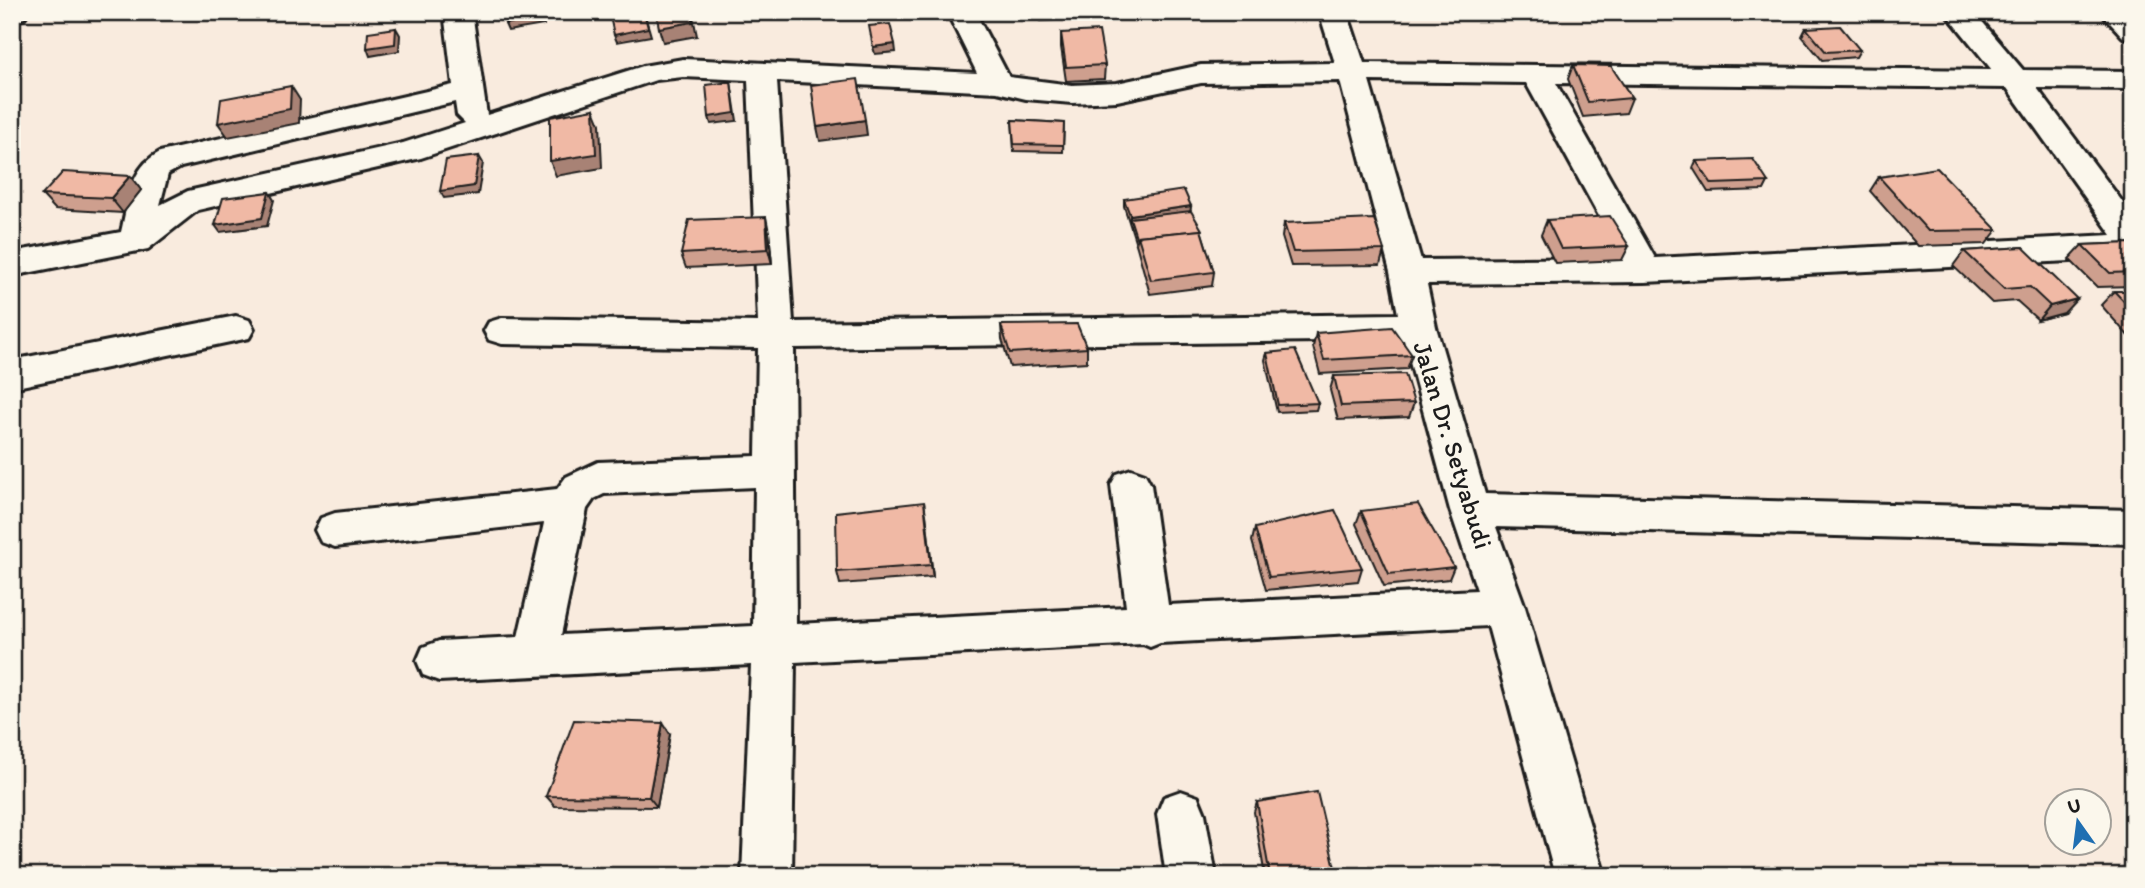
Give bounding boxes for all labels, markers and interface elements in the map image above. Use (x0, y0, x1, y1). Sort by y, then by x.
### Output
street label: Jalan Dr. Setyabudi (1406, 337, 1500, 553)
north arrow (2044, 786, 2114, 856)
text: U (2065, 793, 2083, 819)

